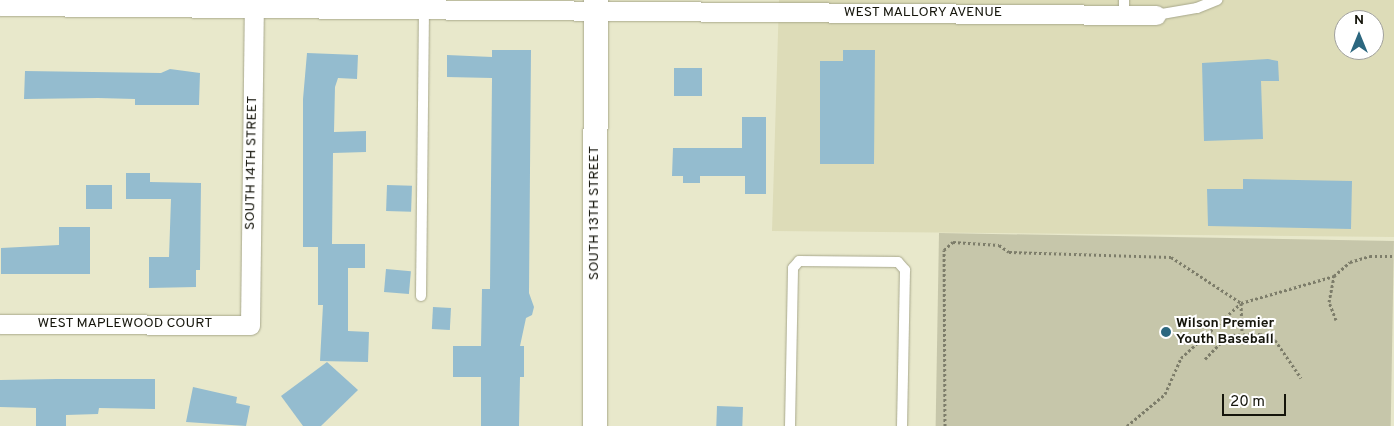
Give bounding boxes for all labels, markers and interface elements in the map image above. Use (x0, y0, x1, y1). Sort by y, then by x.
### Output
street label: WEST MALLORY AVENUE (843, 5, 1003, 21)
north arrow (1334, 10, 1384, 60)
text: N (1354, 12, 1364, 29)
street label: SOUTH 14TH STREET (242, 96, 262, 230)
street label: SOUTH 13TH STREET (587, 146, 603, 280)
street label: WEST MAPLEWOOD COURT (37, 316, 213, 332)
place label: Wilson Premier Youth Baseball (1176, 316, 1274, 348)
marker: Wilson Premier Youth Baseball (1160, 326, 1172, 338)
scale bar (1224, 384, 1288, 416)
text: 20 m (1230, 393, 1265, 412)

